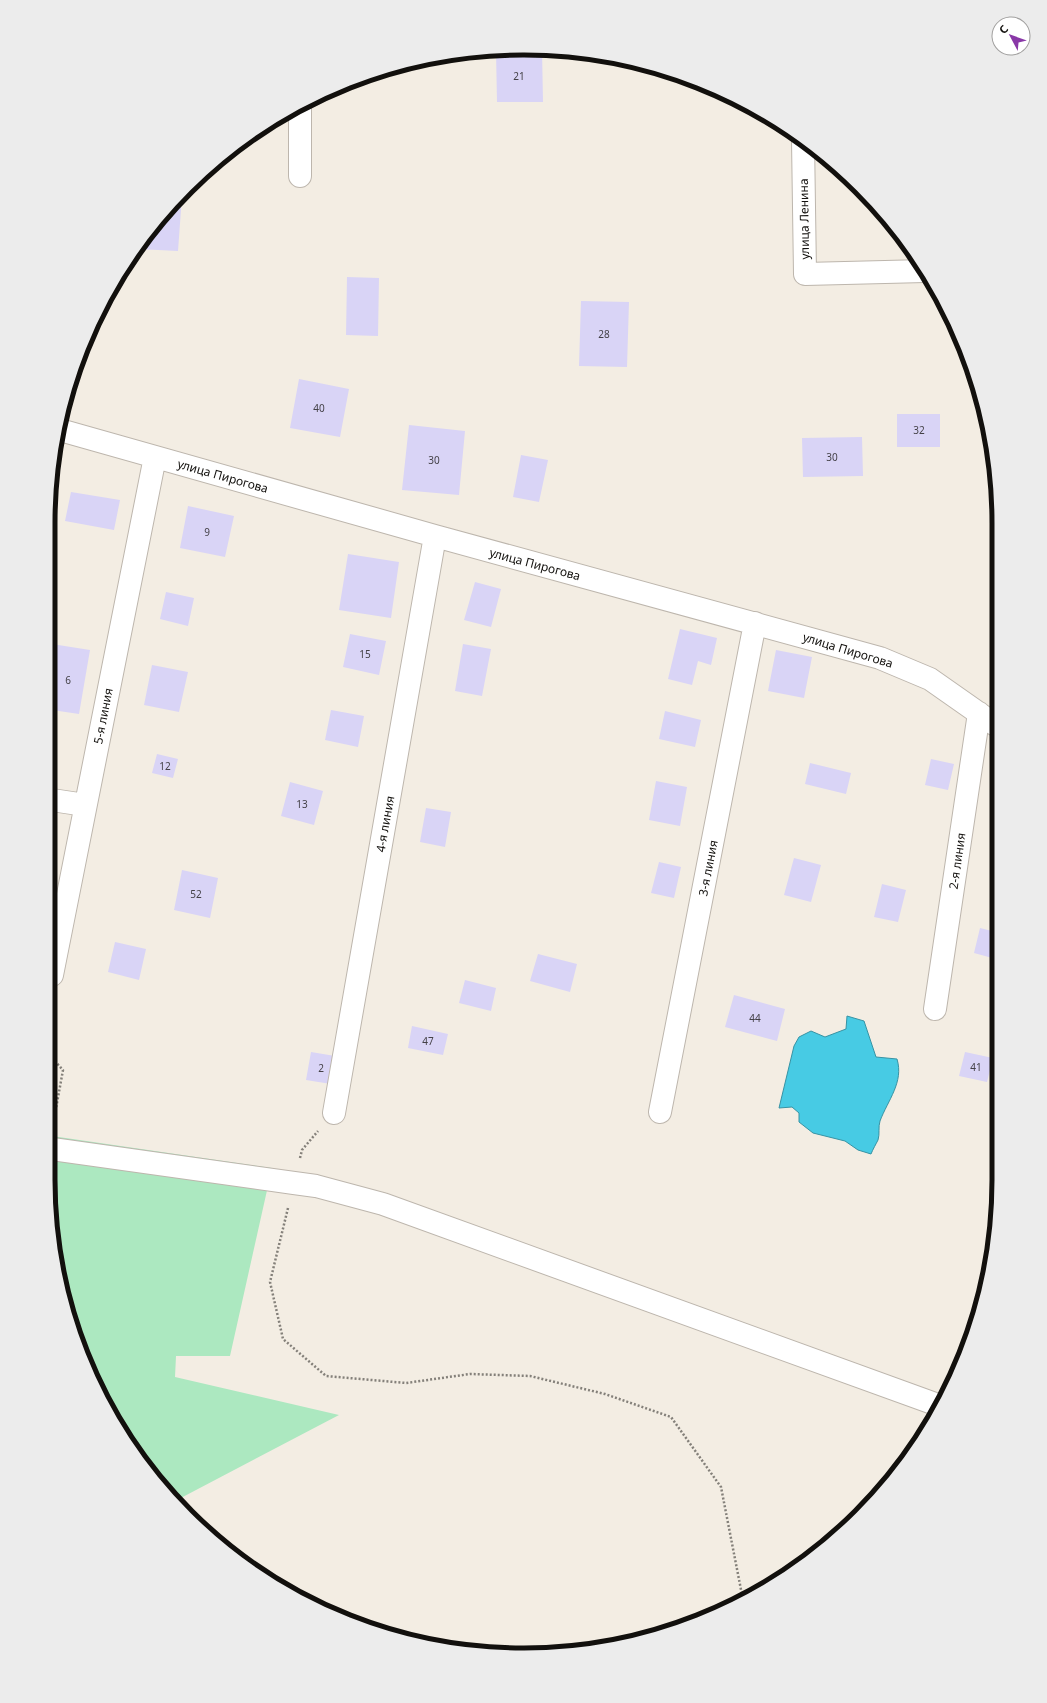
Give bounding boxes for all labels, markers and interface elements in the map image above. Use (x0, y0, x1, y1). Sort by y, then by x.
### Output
north arrow (991, 16, 1031, 56)
text: С (995, 22, 1011, 37)
house number: 21 (513, 69, 525, 83)
street label: улица Ленина (795, 178, 813, 260)
house number: 28 (598, 327, 610, 341)
house number: 40 (313, 401, 325, 415)
house number: 32 (913, 423, 925, 437)
house number: 30 (826, 450, 838, 464)
house number: 30 (428, 453, 440, 467)
street label: улица Пирогова (176, 455, 270, 497)
house number: 9 (204, 525, 210, 539)
street label: улица Пирогова (488, 544, 582, 584)
street label: улица Пирогова (801, 628, 895, 672)
house number: 15 (359, 647, 371, 661)
house number: 6 (65, 673, 71, 687)
street label: 5-я линия (89, 686, 117, 746)
house number: 12 (159, 759, 171, 773)
street label: 4-я линия (372, 794, 398, 854)
house number: 13 (296, 797, 308, 811)
street label: 2-я линия (945, 832, 969, 890)
street label: 3-я линия (694, 838, 722, 898)
house number: 52 (190, 887, 202, 901)
house number: 44 (749, 1011, 761, 1025)
house number: 47 (422, 1034, 434, 1048)
house number: 41 (970, 1060, 982, 1074)
house number: 2 (318, 1061, 324, 1075)

